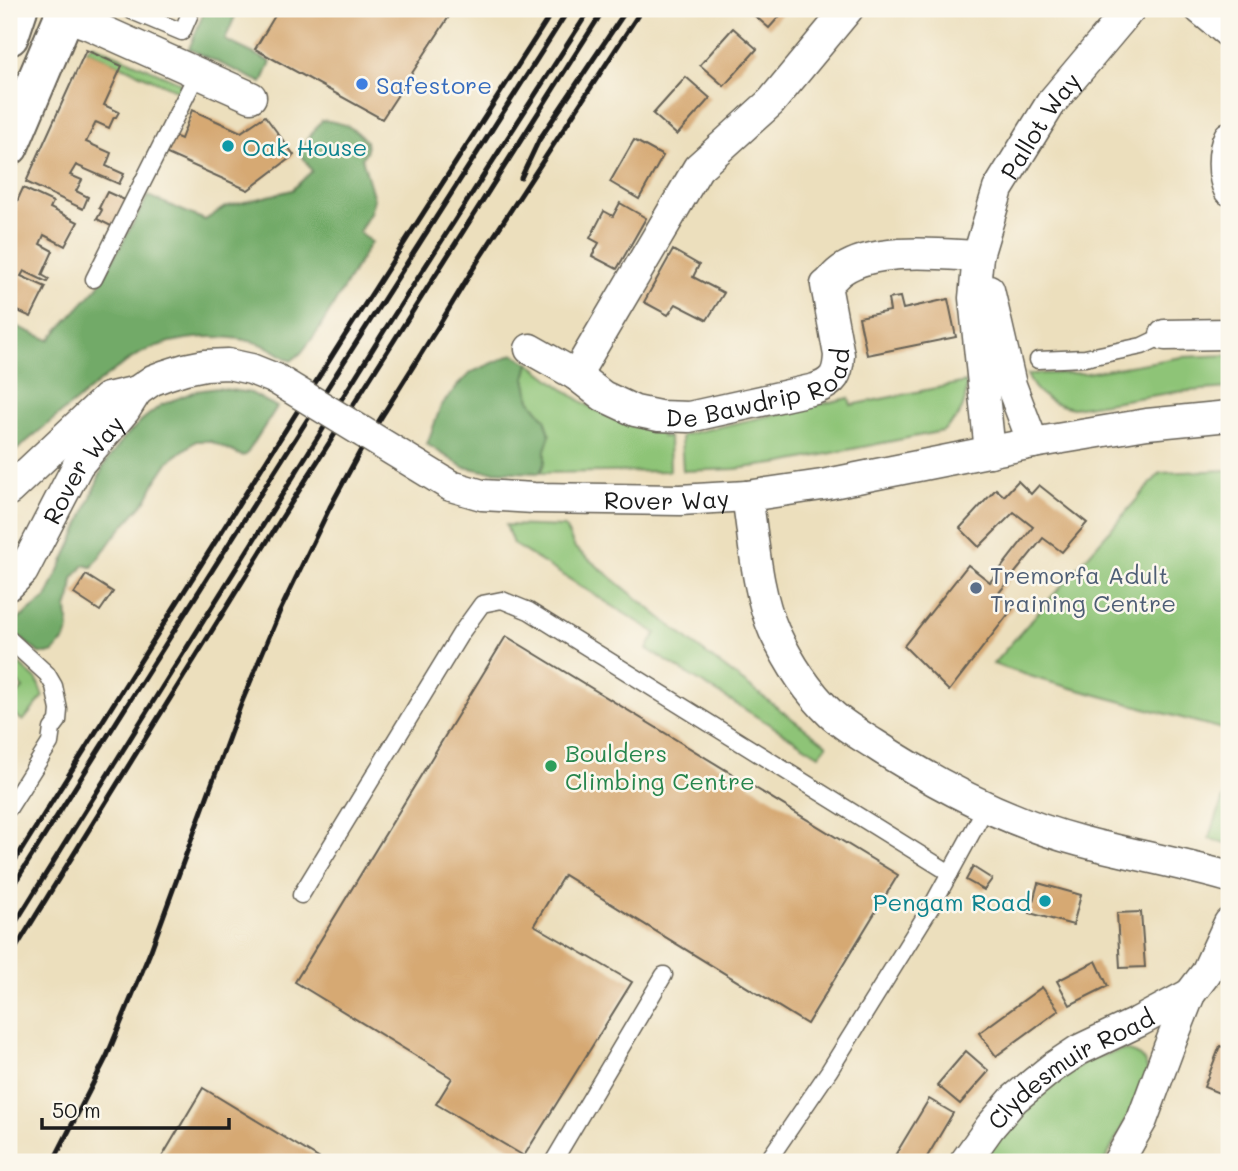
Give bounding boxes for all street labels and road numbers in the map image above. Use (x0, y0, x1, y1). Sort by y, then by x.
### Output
street label: Pallot Way (993, 65, 1086, 185)
street label: De Bawdrip Road (665, 347, 855, 434)
street label: Rover Way (35, 408, 130, 529)
street label: Rover Way (604, 482, 730, 516)
street label: Clydesmuir Road (980, 1001, 1159, 1135)

